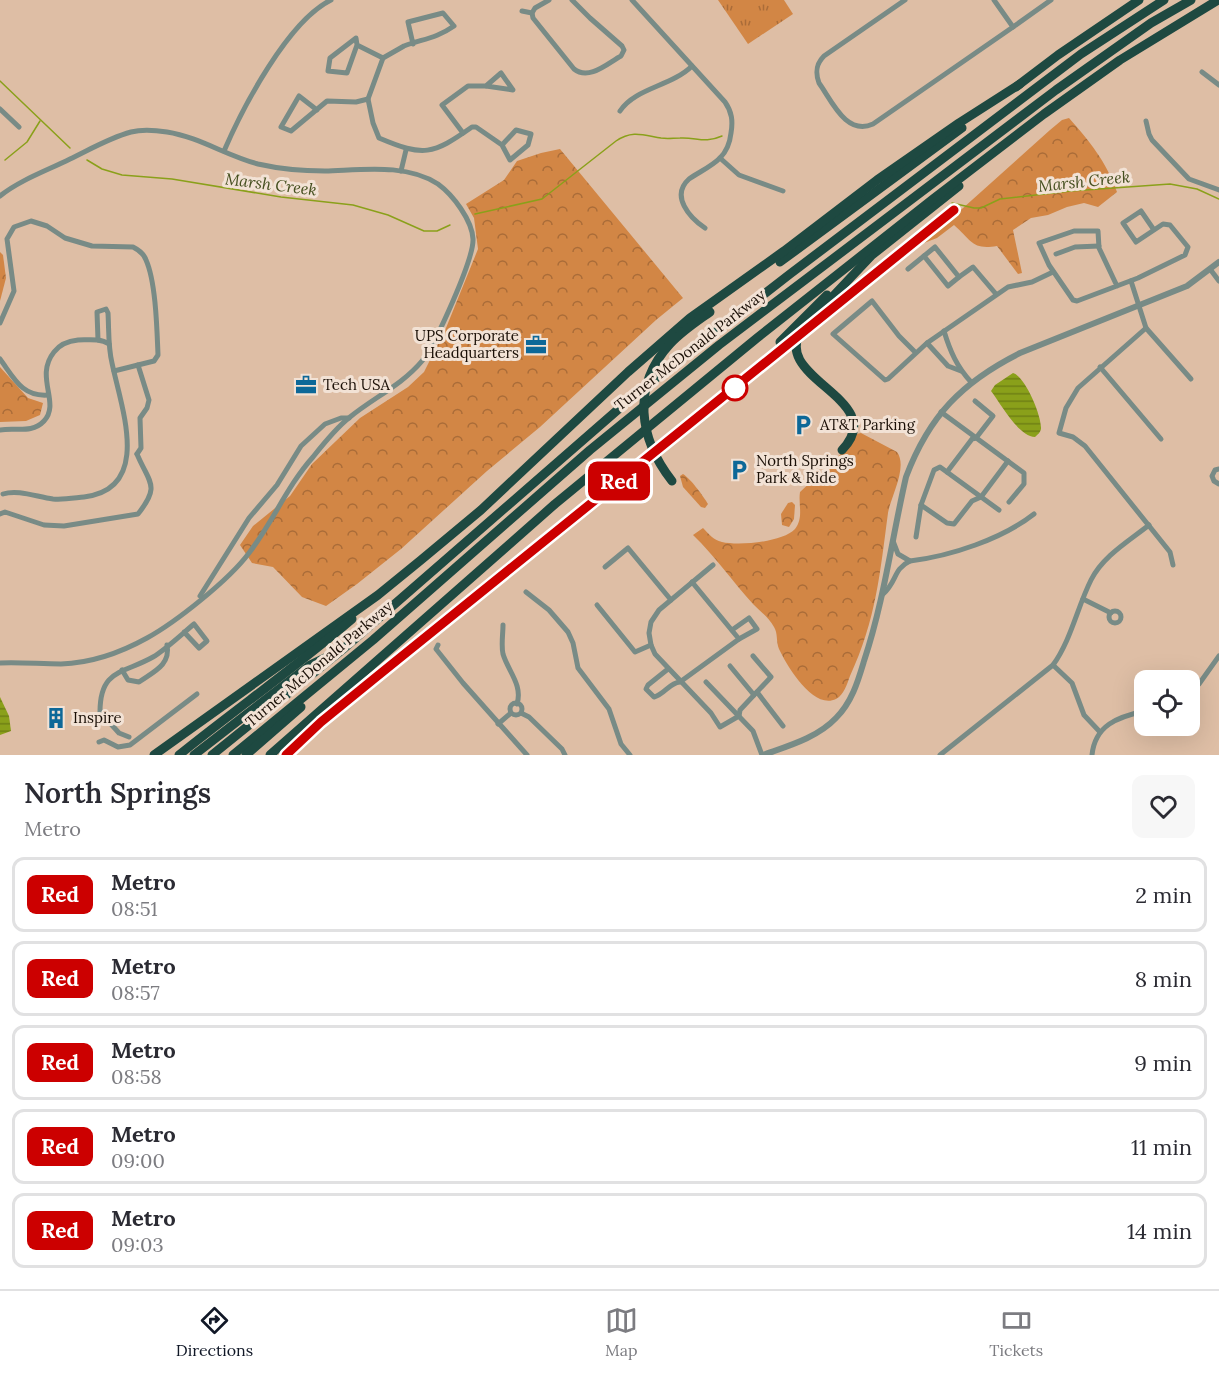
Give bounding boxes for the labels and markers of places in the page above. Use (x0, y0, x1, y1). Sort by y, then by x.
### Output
place label: UPS Corporate Headquarters (415, 326, 519, 362)
office icon: UPS Corporate Headquarters (524, 333, 548, 357)
office icon: Tech USA (294, 373, 318, 397)
place label: Tech USA (323, 375, 391, 394)
unlabelled marker (722, 375, 748, 401)
parking icon: AT&T Parking (791, 413, 815, 437)
place label: AT&T Parking (819, 415, 916, 434)
place label: North Springs Park & Ride (756, 451, 854, 487)
parking icon: North Springs Park & Ride (727, 458, 751, 482)
building icon: Inspire (44, 706, 68, 730)
place label: Inspire (73, 708, 122, 727)

